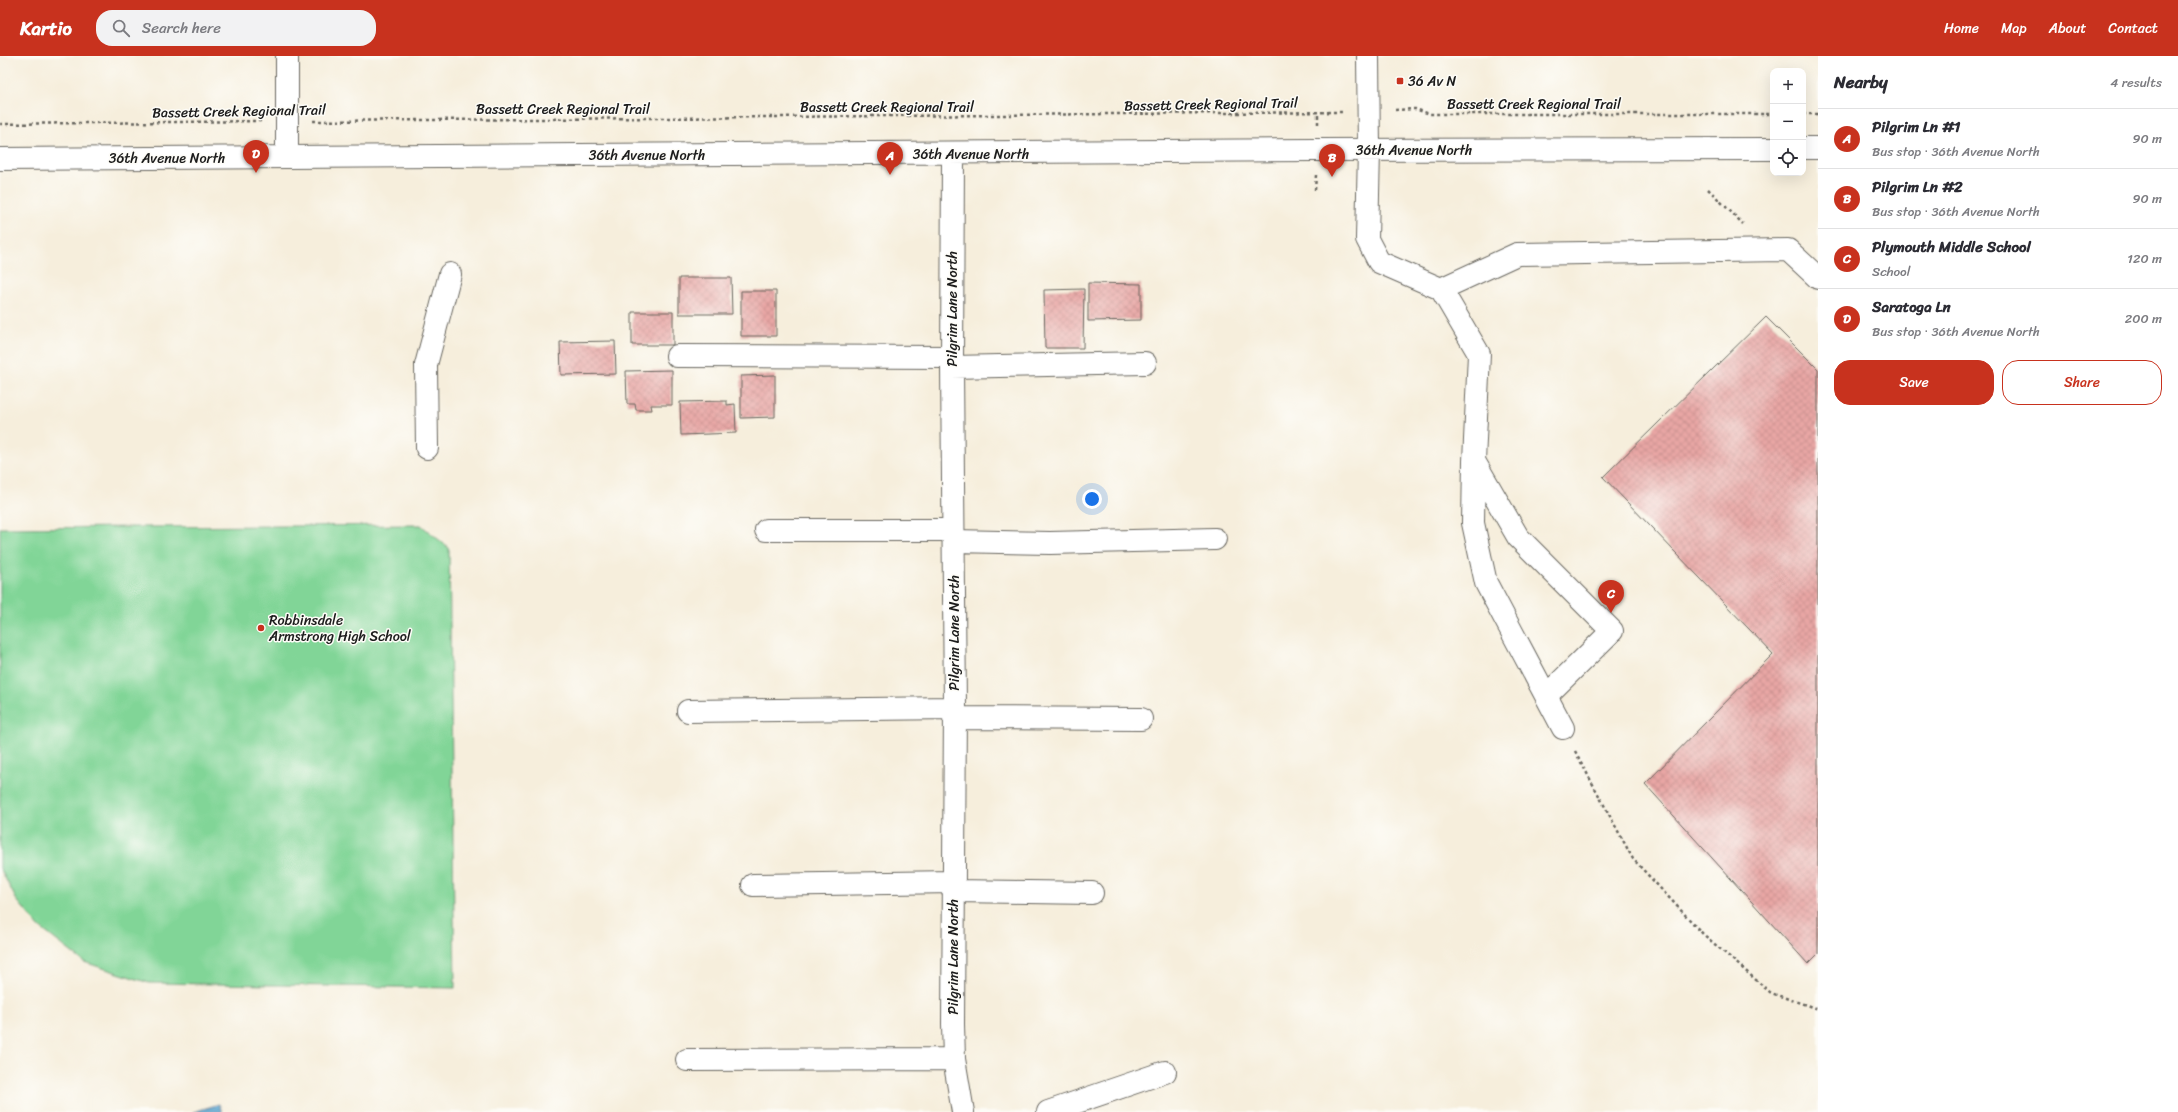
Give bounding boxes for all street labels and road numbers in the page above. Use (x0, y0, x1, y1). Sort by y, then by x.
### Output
street label: Bassett Creek Regional Trail (1124, 90, 1299, 119)
street label: Bassett Creek Regional Trail (1447, 92, 1622, 117)
street label: Bassett Creek Regional Trail (800, 95, 975, 120)
street label: Bassett Creek Regional Trail (152, 97, 327, 126)
street label: Bassett Creek Regional Trail (476, 97, 651, 122)
street label: 36th Avenue North (1356, 138, 1472, 163)
street label: 36th Avenue North (913, 142, 1029, 167)
street label: 36th Avenue North (589, 143, 705, 168)
street label: 36th Avenue North (109, 146, 225, 171)
street label: Pilgrim Lane North (940, 251, 965, 367)
street label: Pilgrim Lane North (942, 575, 967, 691)
street label: Pilgrim Lane North (941, 899, 966, 1015)

